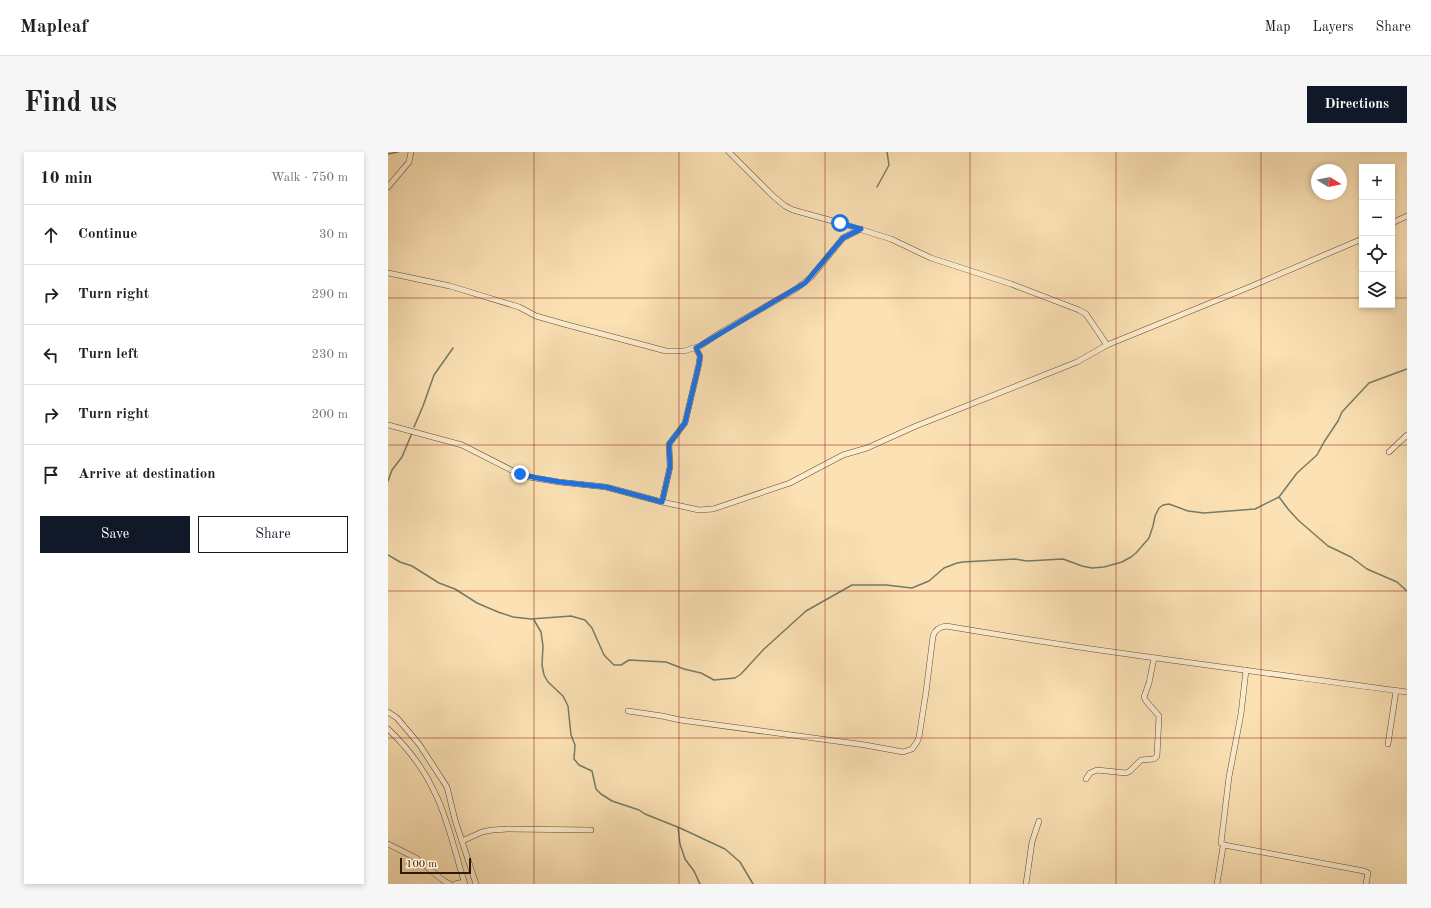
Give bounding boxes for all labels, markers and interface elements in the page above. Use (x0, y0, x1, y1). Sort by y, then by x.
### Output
text: Mapleaf (20, 18, 88, 37)
text: Map (1265, 20, 1291, 34)
text: Layers (1313, 20, 1354, 34)
text: Share (1376, 20, 1411, 34)
button: Directions (1307, 86, 1407, 123)
text: Find us (24, 90, 117, 118)
north arrow (1311, 164, 1347, 200)
map controls (1359, 164, 1395, 308)
button: + (1359, 164, 1395, 200)
text: 10 min (40, 170, 93, 187)
text: Walk · 750 m (271, 171, 348, 184)
button: − (1359, 200, 1395, 236)
route start (831, 214, 849, 232)
icon: ahead (40, 224, 62, 246)
text: Continue (78, 227, 137, 242)
text: 30 m (319, 228, 348, 241)
button: locate (1359, 236, 1395, 272)
button: layers (1359, 272, 1395, 308)
icon: right (40, 284, 62, 306)
text: Turn right (78, 287, 149, 302)
text: 290 m (311, 288, 348, 301)
icon: left (40, 344, 62, 366)
text: Turn left (78, 347, 138, 362)
text: 230 m (311, 348, 348, 361)
icon: right (40, 404, 62, 426)
text: Turn right (78, 407, 149, 422)
text: 200 m (311, 408, 348, 421)
icon: arrive (40, 464, 62, 486)
route end (511, 465, 529, 483)
text: Arrive at destination (78, 467, 216, 482)
button: Save (40, 516, 190, 553)
button: Share (198, 516, 348, 553)
scale bar (400, 856, 471, 875)
text: 100 m (406, 859, 437, 870)

